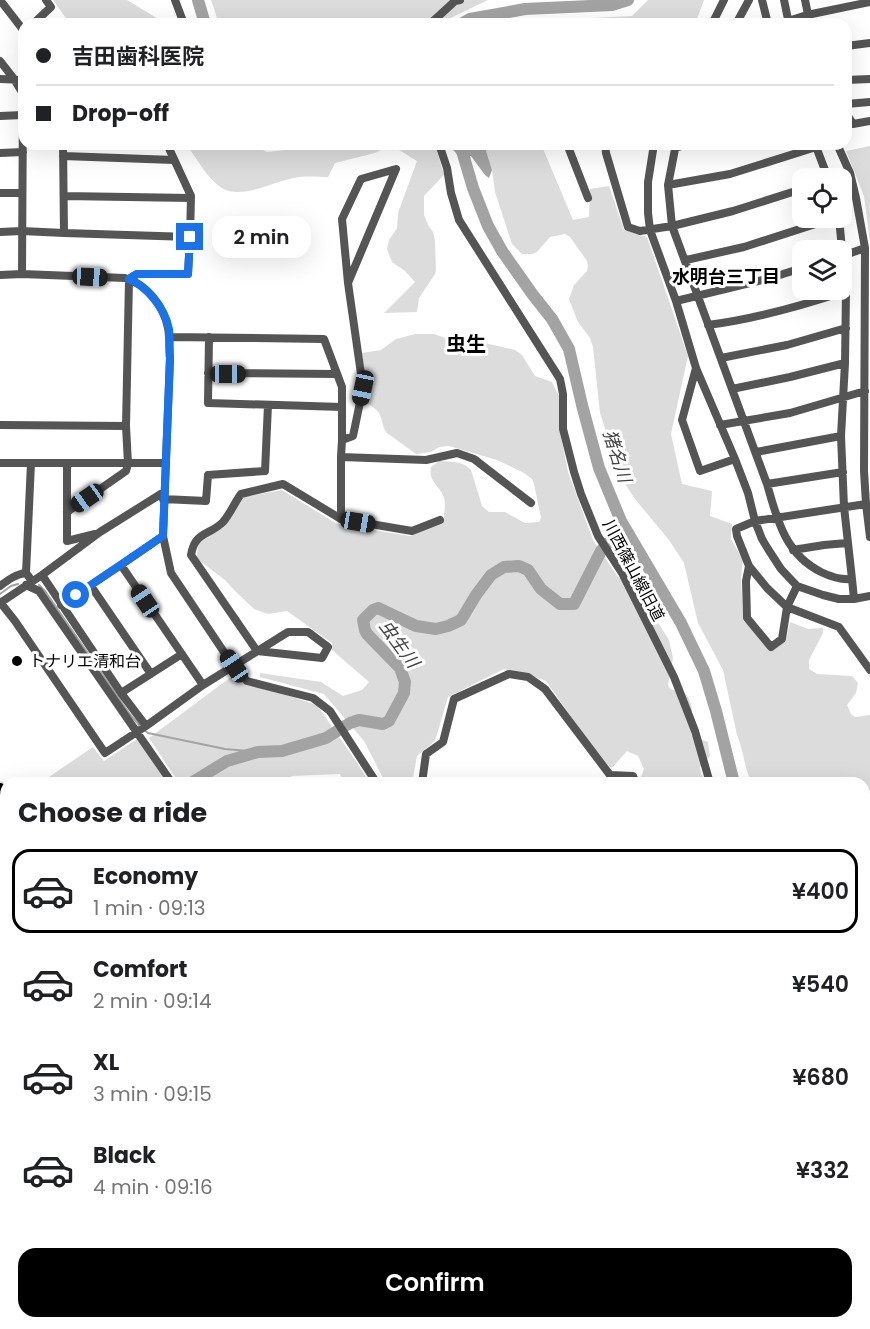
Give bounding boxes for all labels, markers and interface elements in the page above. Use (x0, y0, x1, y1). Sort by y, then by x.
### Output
text: 吉田歯科医院 (72, 41, 204, 72)
text: Drop-off (72, 98, 169, 129)
map controls (792, 168, 852, 300)
button: locate (792, 168, 852, 228)
callout: 2 min (211, 216, 310, 258)
route end (176, 223, 203, 250)
text: 2 min (234, 223, 289, 251)
button: layers (792, 240, 852, 300)
district label: 水明台三丁目 (672, 264, 780, 289)
car (72, 267, 108, 287)
district label: 虫生 (446, 330, 486, 358)
car (210, 365, 246, 383)
car (350, 369, 376, 407)
water label: 猪名川 (597, 426, 638, 487)
car (67, 480, 107, 516)
car (339, 510, 377, 534)
street label: 川西篠山線旧道 (597, 515, 670, 625)
route start (62, 581, 89, 608)
car (127, 581, 163, 621)
water label: 虫生川 (373, 615, 427, 675)
car (216, 646, 252, 686)
place label: トナリエ清和台 (29, 650, 141, 673)
marker: トナリエ清和台 (10, 654, 24, 668)
text: Choose a ride (18, 794, 207, 831)
text: Economy (93, 861, 198, 892)
icon: car (21, 864, 75, 918)
text: ¥400 (792, 876, 849, 907)
text: 1 min · 09:13 (93, 894, 206, 922)
text: Comfort (93, 954, 187, 985)
icon: car (21, 957, 75, 1011)
text: ¥540 (792, 969, 849, 1000)
text: 2 min · 09:14 (93, 987, 211, 1015)
text: XL (93, 1047, 119, 1078)
icon: car (21, 1050, 75, 1104)
text: ¥680 (793, 1062, 849, 1093)
text: 3 min · 09:15 (93, 1080, 212, 1108)
text: Black (93, 1140, 156, 1171)
icon: car (21, 1143, 75, 1197)
text: ¥332 (796, 1155, 849, 1186)
text: 4 min · 09:16 (93, 1173, 213, 1201)
button: Confirm (18, 1248, 852, 1317)

